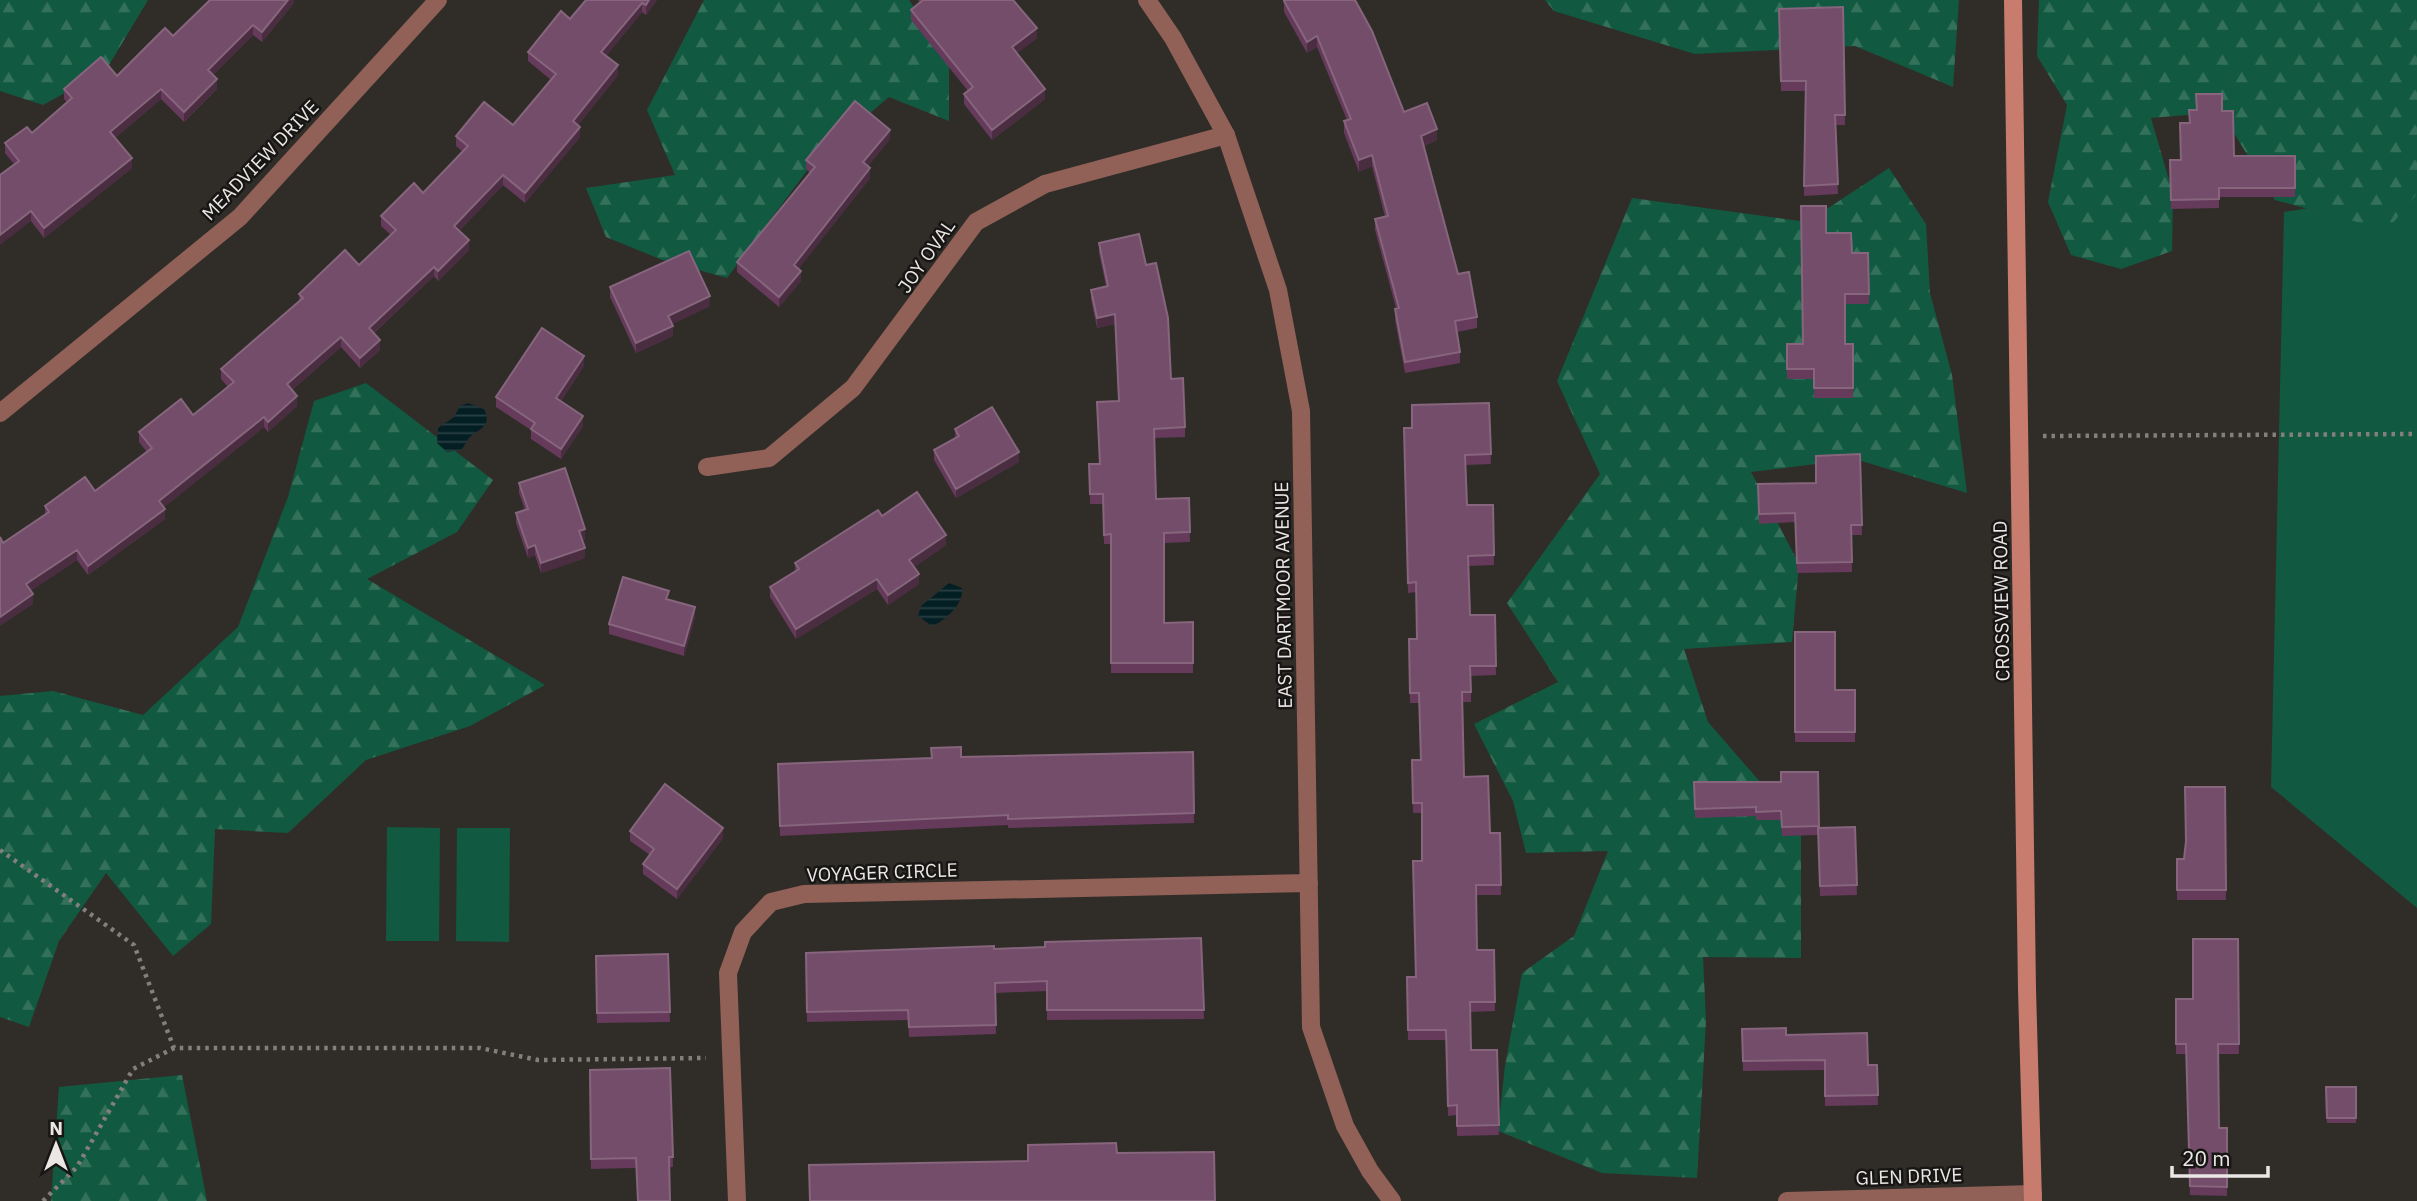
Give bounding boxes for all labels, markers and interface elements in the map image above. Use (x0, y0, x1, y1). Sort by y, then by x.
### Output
street label: MEADVIEW DRIVE (196, 95, 324, 225)
street label: JOY OVAL (892, 215, 960, 297)
street label: EAST DARTMOOR AVENUE (1269, 481, 1297, 709)
street label: CROSSVIEW ROAD (1988, 520, 2014, 682)
street label: VOYAGER CIRCLE (806, 857, 958, 887)
north arrow (21, 1110, 91, 1180)
text: N (49, 1116, 63, 1140)
scale bar (2172, 1134, 2268, 1178)
text: 20 m (2182, 1144, 2231, 1172)
street label: GLEN DRIVE (1855, 1162, 1963, 1190)

